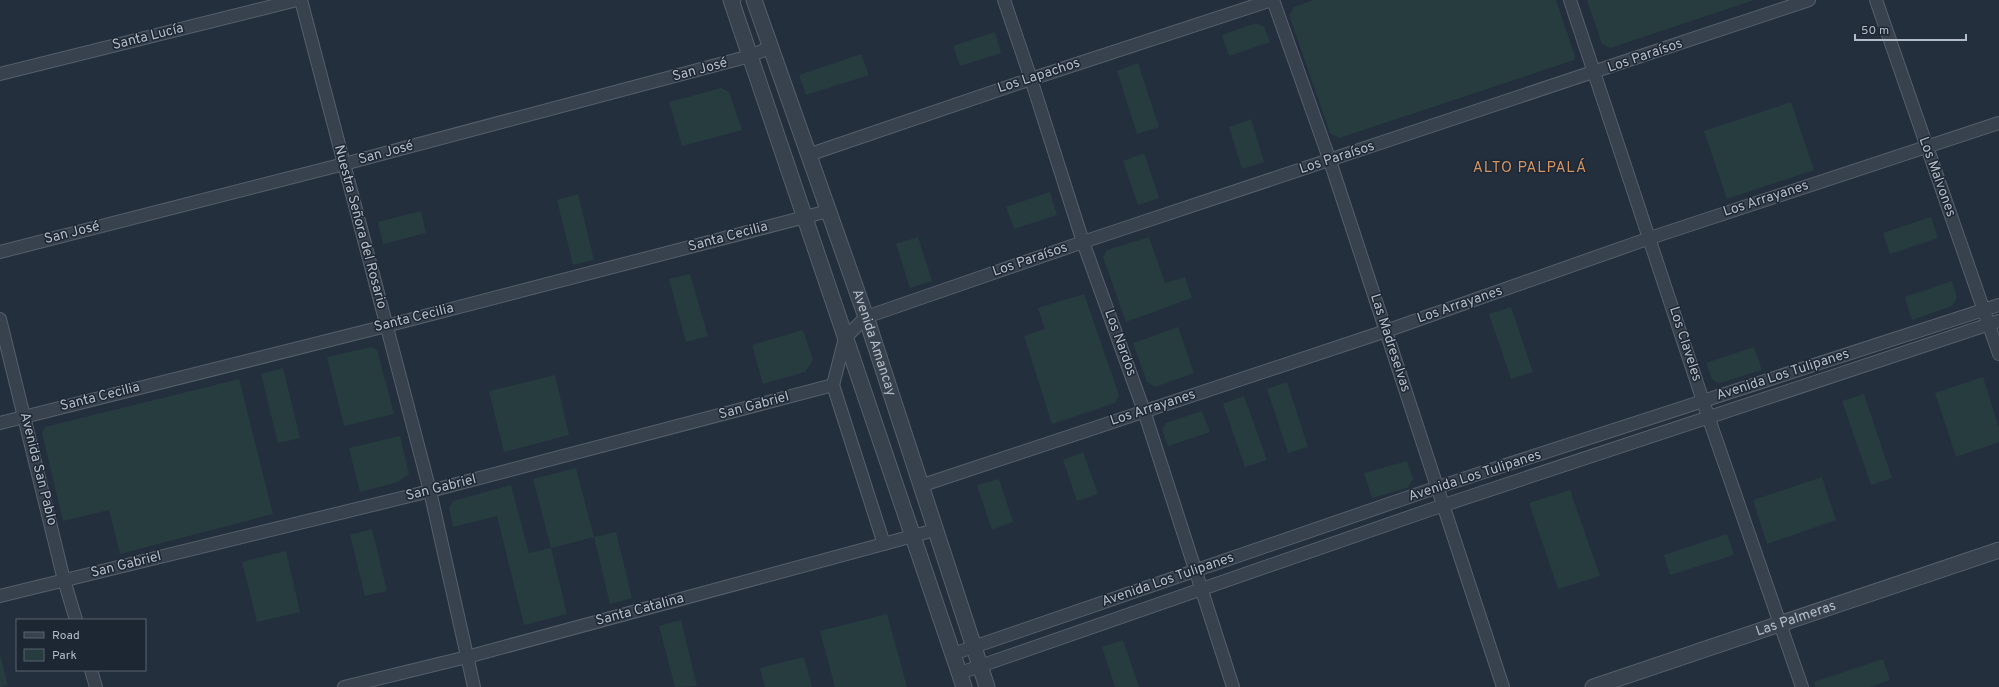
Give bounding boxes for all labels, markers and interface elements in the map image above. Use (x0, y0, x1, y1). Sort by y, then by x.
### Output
scale bar (1855, 16, 1966, 42)
street label: Santa Lucía (111, 20, 185, 54)
text: 50 m (1861, 23, 1889, 39)
street label: Los Paraísos (1605, 35, 1685, 77)
street label: San José (671, 54, 729, 86)
street label: Los Lapachos (996, 55, 1082, 97)
street label: Los Malvones (1915, 135, 1959, 219)
street label: San José (357, 137, 415, 169)
street label: Los Paraísos (1297, 138, 1377, 178)
street label: Nuestra Señora del Rosario (330, 143, 390, 311)
district label: ALTO PALPALÁ (1473, 158, 1587, 178)
street label: Los Arrayanes (1721, 177, 1811, 221)
street label: San José (43, 218, 101, 248)
street label: Santa Cecilia (686, 218, 770, 256)
street label: Los Paraísos (990, 239, 1070, 281)
street label: Los Arrayanes (1415, 282, 1505, 328)
street label: Avenida Amancay (848, 287, 900, 398)
street label: Las Madreselvas (1366, 292, 1414, 394)
street label: Santa Cecilia (372, 300, 456, 336)
street label: Los Claveles (1665, 304, 1705, 384)
street label: Los Nardos (1100, 307, 1140, 379)
street label: Avenida Los Tulipanes (1714, 345, 1852, 405)
street label: Santa Cecilia (58, 379, 142, 415)
street label: Los Arrayanes (1108, 386, 1198, 430)
street label: San Gabriel (717, 388, 791, 424)
street label: Avenida San Pablo (16, 411, 60, 527)
street label: Avenida Los Tulipanes (1406, 446, 1544, 506)
street label: San Gabriel (404, 471, 478, 505)
street label: San Gabriel (89, 548, 163, 582)
street label: Avenida Los Tulipanes (1100, 549, 1236, 611)
street label: Santa Catalina (594, 590, 686, 630)
street label: Las Palmeras (1753, 597, 1838, 640)
legend (16, 619, 146, 671)
text: Road (52, 628, 80, 644)
text: Park (52, 648, 77, 664)

